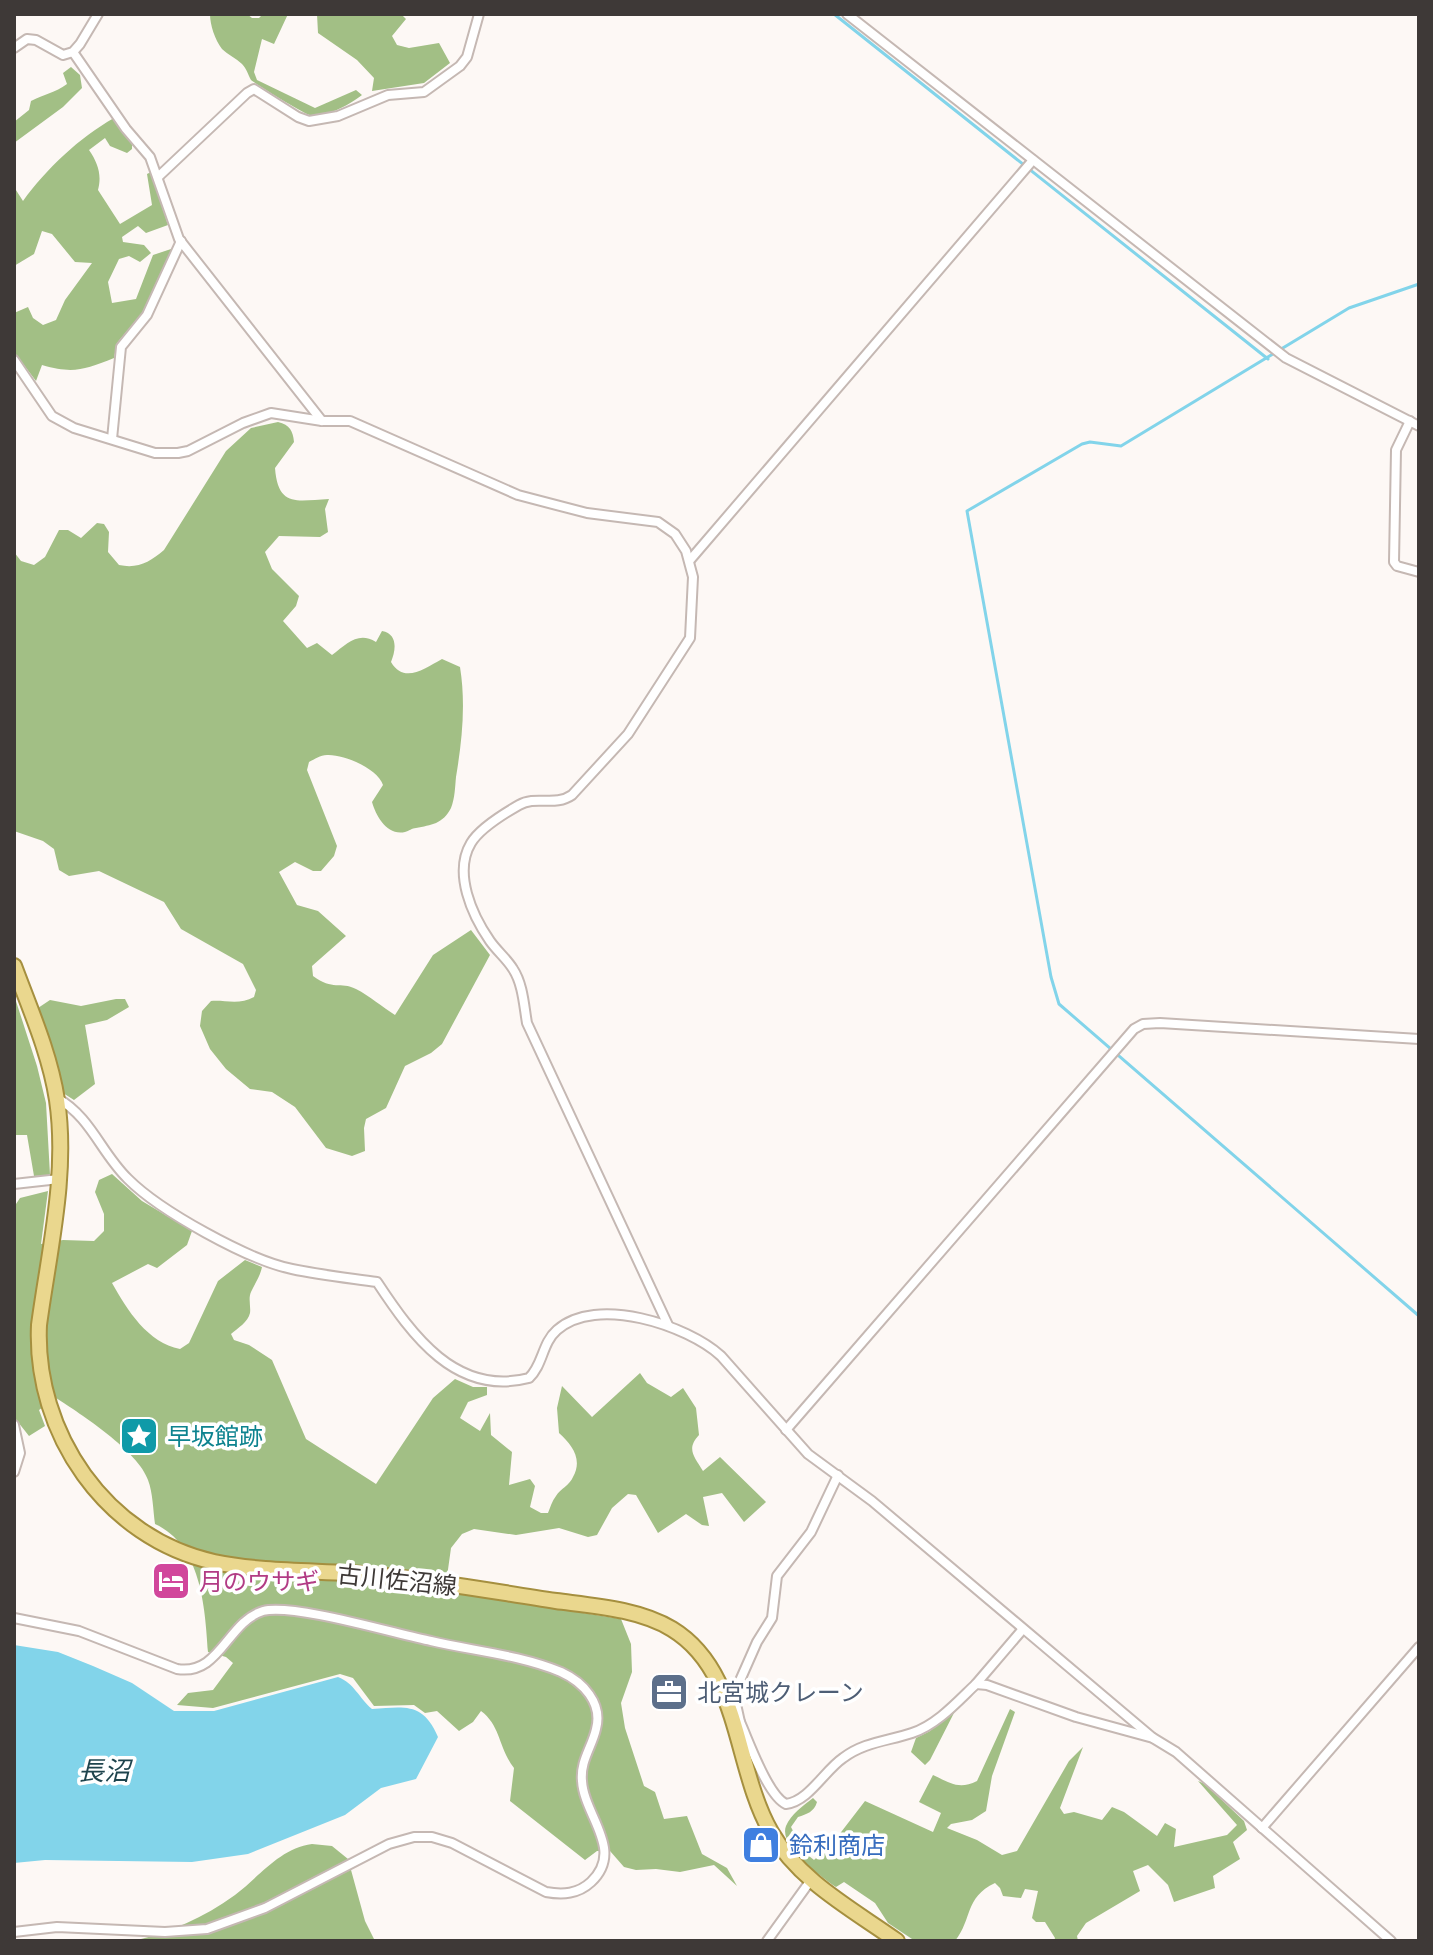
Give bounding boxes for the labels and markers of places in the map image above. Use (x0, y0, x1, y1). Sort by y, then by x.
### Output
place icon: 早坂館跡 (118, 1415, 160, 1457)
place label: 早坂館跡 (167, 1423, 263, 1450)
hotel icon: 月のウサギ (150, 1560, 192, 1602)
place label: 月のウサギ (199, 1568, 319, 1595)
office icon: 北宮城クレーン (648, 1671, 690, 1713)
place label: 北宮城クレーン (697, 1679, 864, 1706)
shop icon: 鈴利商店 (740, 1824, 782, 1866)
place label: 鈴利商店 (789, 1832, 885, 1859)

